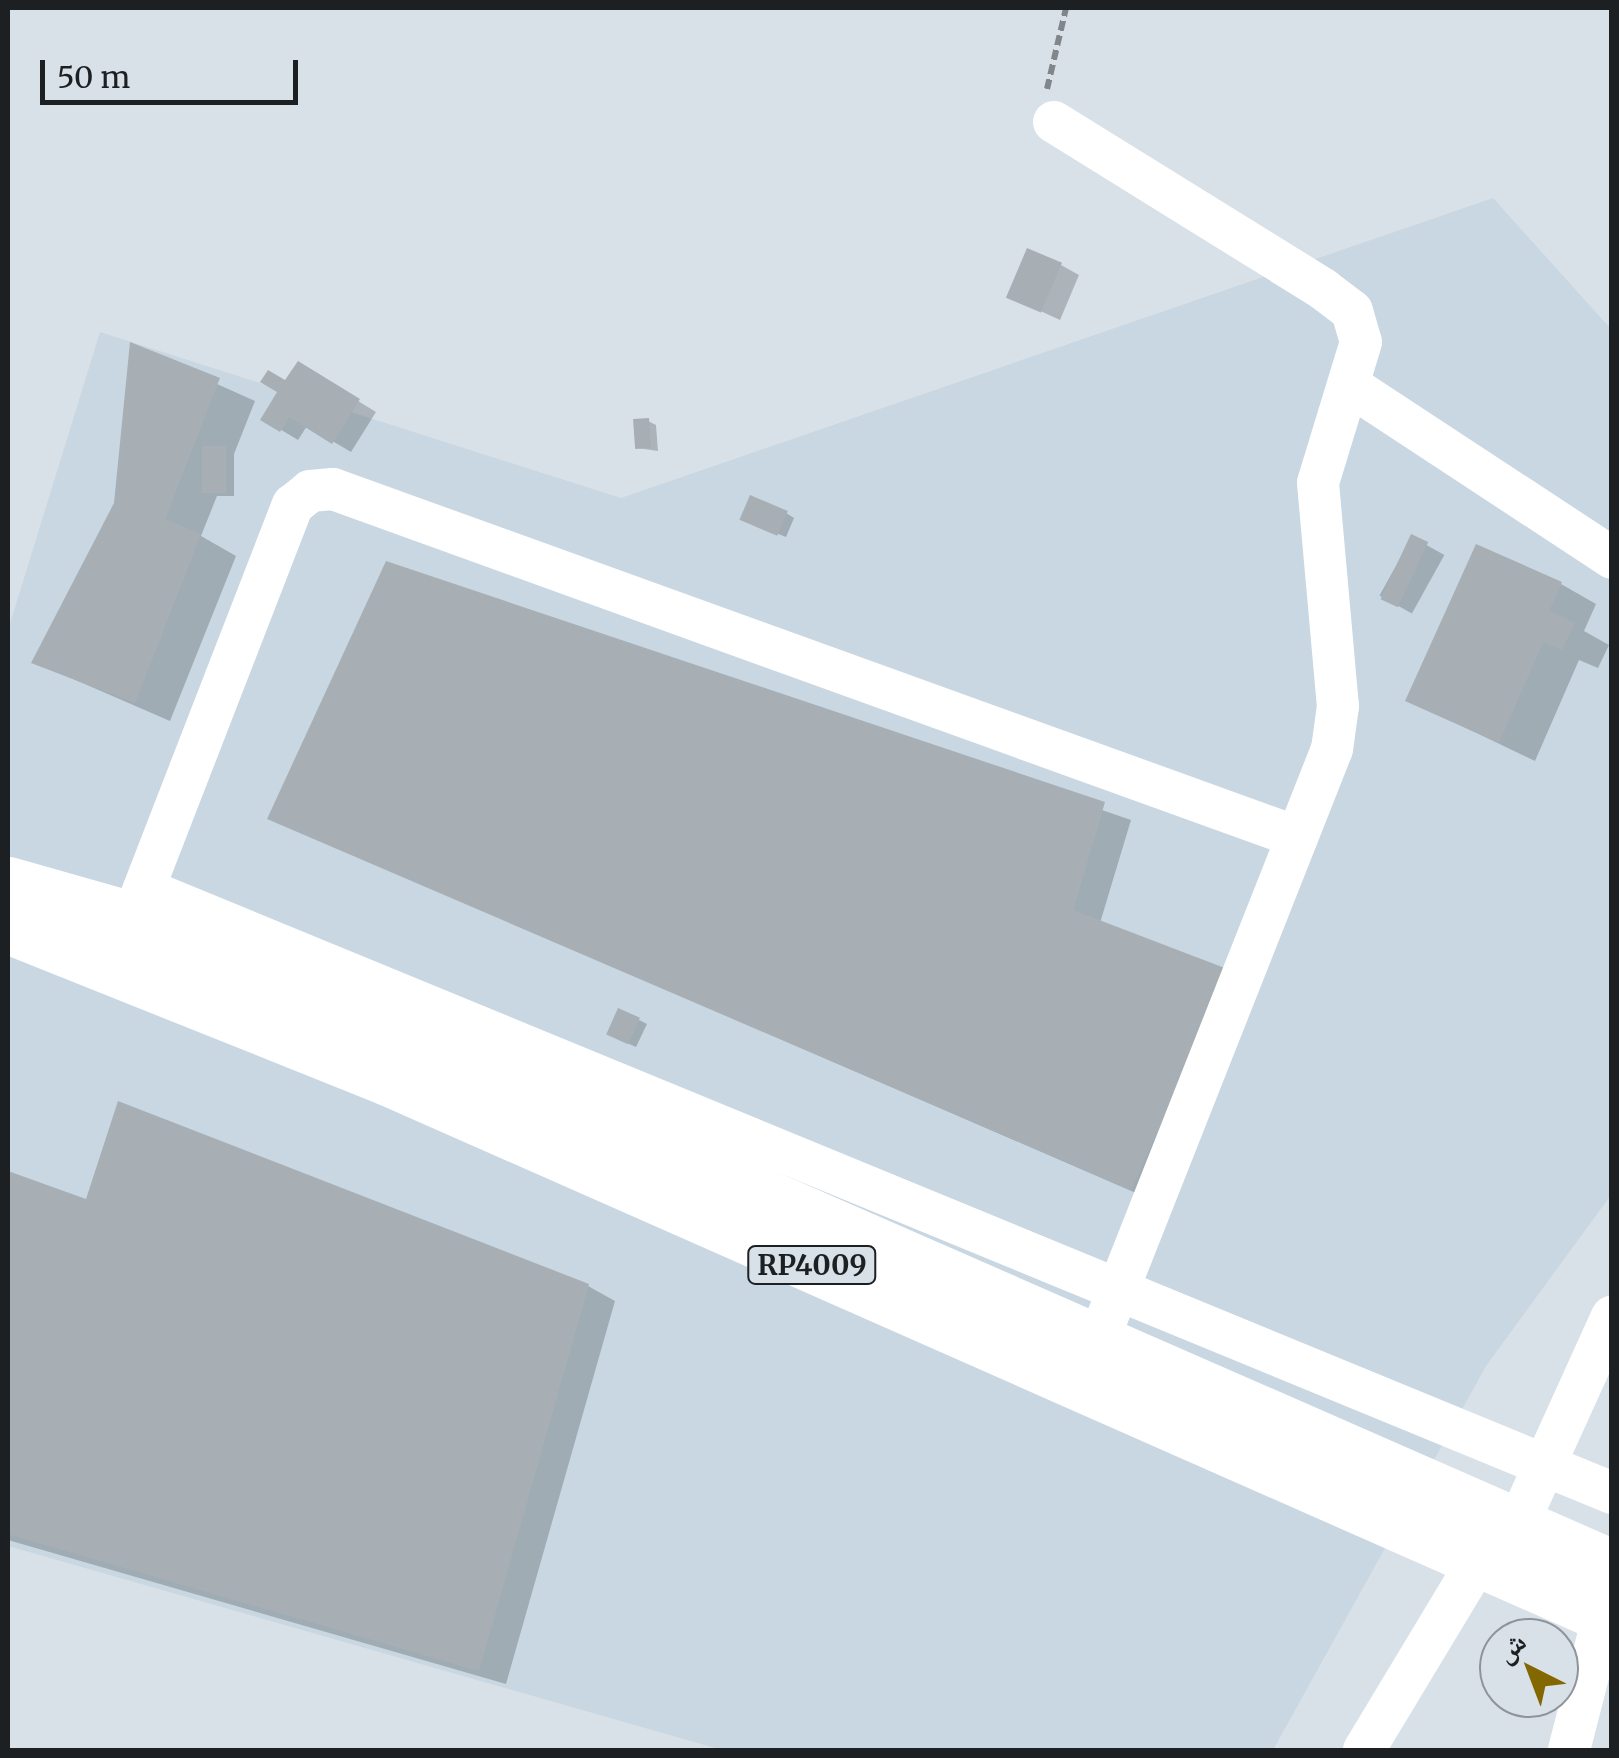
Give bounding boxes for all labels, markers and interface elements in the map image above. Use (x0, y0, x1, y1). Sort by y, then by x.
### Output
scale bar (45, 40, 302, 102)
text: 50 m (57, 58, 130, 96)
road number: RP4009 (747, 1242, 877, 1288)
north arrow (1479, 1618, 1579, 1718)
text: ش (1487, 1624, 1533, 1671)

